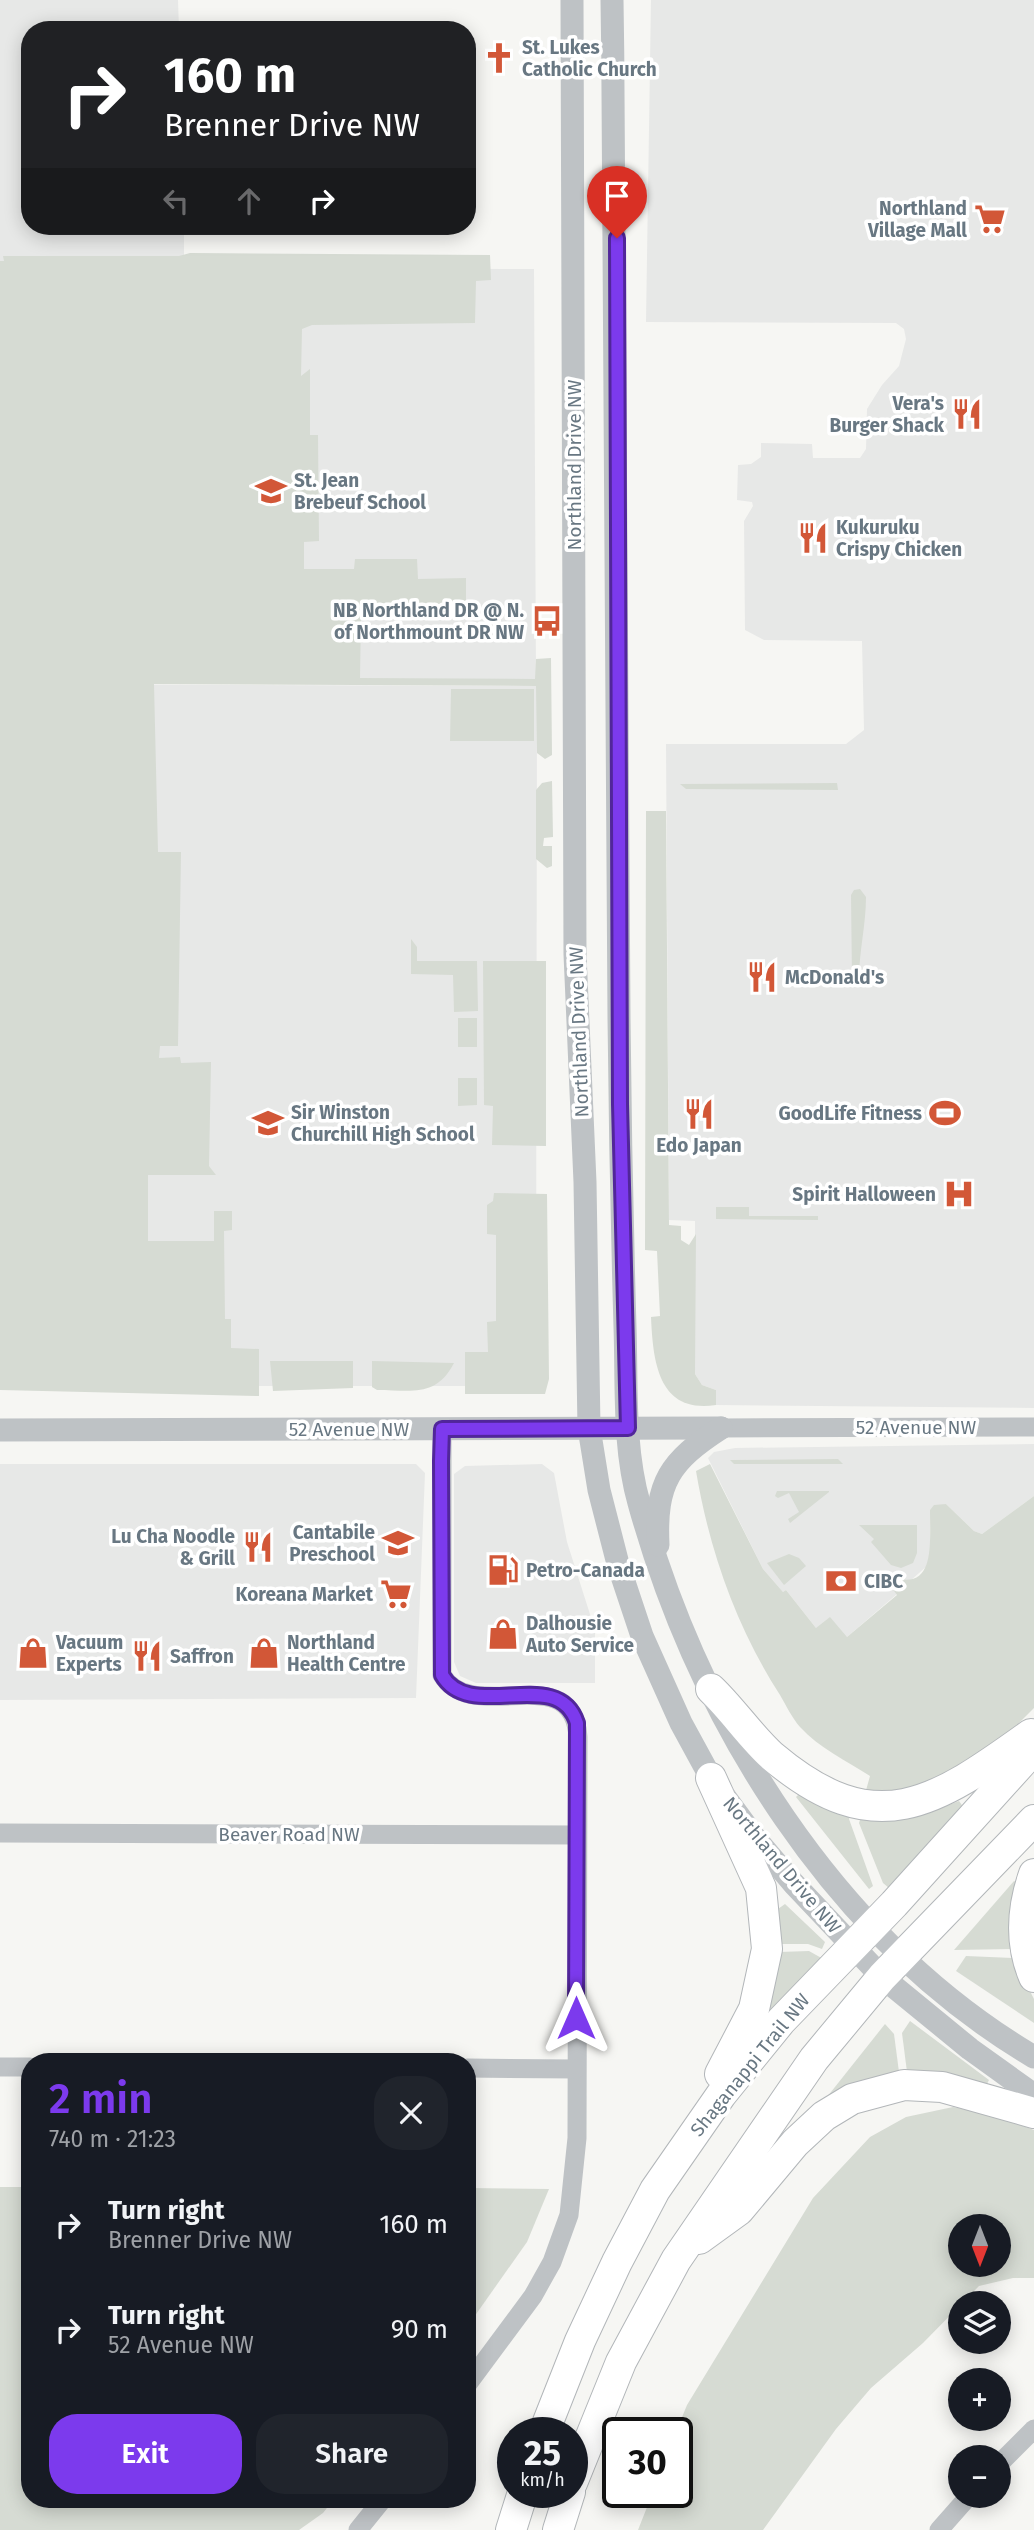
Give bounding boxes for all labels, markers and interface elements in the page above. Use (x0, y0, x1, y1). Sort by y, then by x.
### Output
place label: St. Lukes Catholic Church (522, 36, 657, 81)
church icon: St. Lukes Catholic Church (482, 41, 516, 75)
text: 160 m (164, 46, 296, 105)
icon: right (49, 49, 140, 140)
text: Brenner Drive NW (164, 106, 420, 144)
pin (587, 166, 647, 238)
icon: arrive (598, 177, 636, 215)
icon: left (157, 182, 195, 220)
icon: ahead (230, 182, 268, 220)
icon: right (303, 182, 341, 220)
place label: Northland Village Mall (867, 197, 967, 242)
supermarket icon: Northland Village Mall (973, 202, 1007, 236)
street label: Northland Drive NW (563, 379, 586, 551)
place label: Vera's Burger Shack (830, 392, 945, 437)
restaurant icon: Vera's Burger Shack (950, 397, 984, 431)
place label: St. Jean Brebeuf School (294, 469, 426, 514)
school or university icon: St. Jean Brebeuf School (254, 474, 288, 508)
place label: Kukuruku Crispy Chicken (836, 516, 962, 561)
restaurant icon: Kukuruku Crispy Chicken (796, 521, 830, 555)
place label: NB Northland DR @ N. of Northmount DR NW (333, 599, 524, 644)
bus stop icon: NB Northland DR @ N. of Northmount DR NW (530, 604, 564, 638)
street label: Northland Drive NW (565, 946, 593, 1118)
restaurant icon: McDonald's (745, 960, 779, 994)
place label: McDonald's (785, 966, 884, 989)
sports icon: GoodLife Fitness (928, 1096, 962, 1130)
restaurant icon: Edo Japan (682, 1097, 716, 1131)
place label: Sir Winston Churchill High School (291, 1101, 475, 1146)
place label: GoodLife Fitness (778, 1102, 922, 1125)
school or university icon: Sir Winston Churchill High School (251, 1106, 285, 1140)
place label: Edo Japan (656, 1134, 742, 1157)
hospital icon: Spirit Halloween (942, 1177, 976, 1211)
place label: Spirit Halloween (792, 1183, 936, 1206)
street label: 52 Avenue NW (856, 1416, 977, 1439)
street label: 52 Avenue NW (289, 1418, 410, 1441)
place label: Cantabile Preschool (289, 1521, 375, 1566)
place label: Lu Cha Noodle & Grill (111, 1525, 235, 1570)
school or university icon: Cantabile Preschool (381, 1526, 415, 1560)
restaurant icon: Lu Cha Noodle & Grill (241, 1530, 275, 1564)
fuel station icon: Petro-Canada (486, 1553, 520, 1587)
place label: Petro-Canada (526, 1559, 645, 1582)
bank icon: CIBC (824, 1564, 858, 1598)
place label: CIBC (864, 1570, 903, 1593)
supermarket icon: Koreana Market (379, 1577, 413, 1611)
place label: Koreana Market (236, 1583, 374, 1606)
place label: Dalhousie Auto Service (525, 1612, 634, 1657)
shop icon: Dalhousie Auto Service (486, 1617, 520, 1651)
place label: Vacuum Experts (55, 1631, 123, 1676)
place label: Northland Health Centre (287, 1631, 405, 1676)
shop icon: Vacuum Experts (16, 1636, 50, 1670)
shop icon: Northland Health Centre (247, 1636, 281, 1670)
restaurant icon: Saffron (130, 1639, 164, 1673)
place label: Saffron (170, 1645, 234, 1668)
street label: Northland Drive NW (718, 1792, 846, 1938)
street label: Beaver Road NW (218, 1823, 360, 1846)
position arrow (539, 1981, 613, 2055)
street label: Shaganappi Trail NW (685, 1989, 815, 2141)
text: 2 min (49, 2074, 153, 2124)
button: close (374, 2076, 448, 2150)
text: 740 m · 21:23 (49, 2125, 176, 2153)
text: Turn right (108, 2195, 225, 2226)
icon: right (49, 2206, 87, 2244)
text: 160 m (379, 2209, 448, 2240)
north arrow (948, 2214, 1012, 2277)
map controls (948, 2214, 1011, 2508)
text: Brenner Drive NW (108, 2226, 292, 2254)
button: layers (948, 2291, 1011, 2354)
text: Turn right (108, 2300, 225, 2331)
icon: right (49, 2311, 87, 2349)
text: 90 m (391, 2314, 448, 2345)
text: 52 Avenue NW (108, 2331, 254, 2359)
button: + (948, 2368, 1011, 2431)
button: Exit (49, 2414, 242, 2494)
button: Share (256, 2414, 448, 2494)
speed limit sign: 30 (602, 2417, 693, 2508)
text: 25 (524, 2432, 561, 2474)
button: − (948, 2445, 1011, 2508)
text: km/h (520, 2469, 565, 2491)

